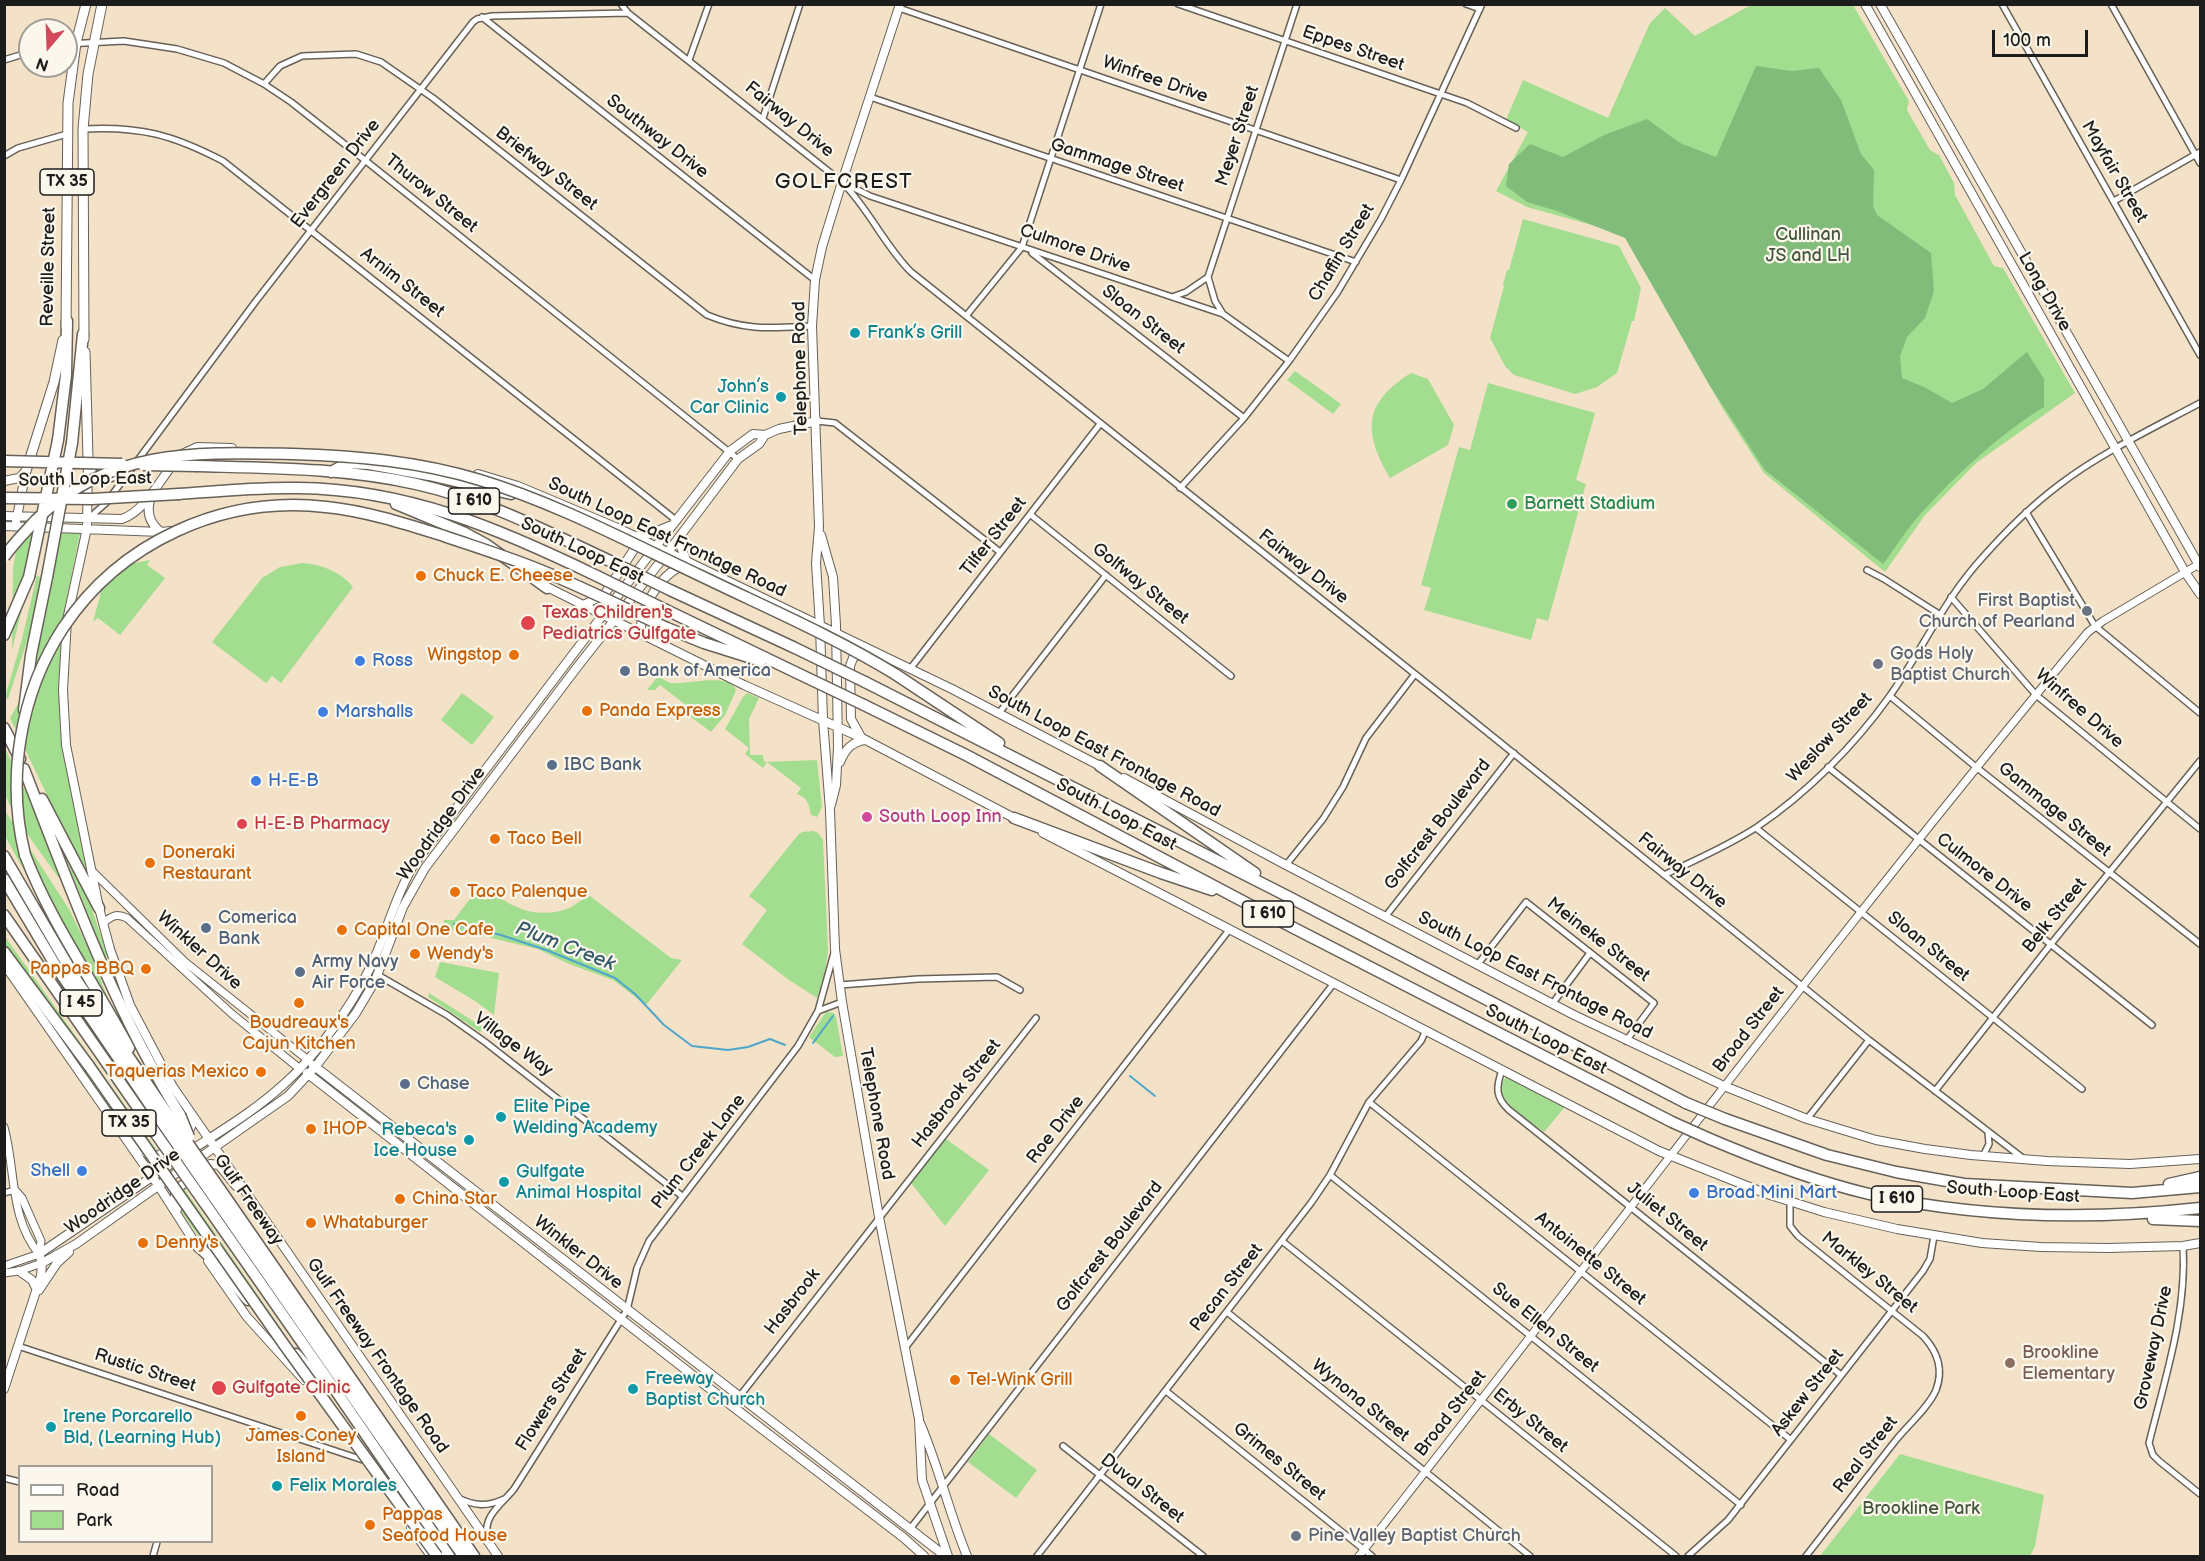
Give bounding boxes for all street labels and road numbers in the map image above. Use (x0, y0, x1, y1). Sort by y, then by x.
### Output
street label: Eppes Street (1299, 21, 1407, 77)
street label: Winfree Drive (1099, 52, 1211, 108)
street label: Fairway Drive (740, 77, 838, 163)
street label: Meyer Street (1212, 83, 1264, 189)
street label: Southway Drive (602, 90, 712, 184)
street label: Evergreen Drive (287, 115, 385, 233)
street label: Mayfair Street (2076, 117, 2152, 227)
street label: Briefway Street (491, 122, 601, 216)
street label: Gammage Street (1048, 134, 1186, 198)
street label: Thurow Street (380, 150, 482, 238)
road number: TX 35 (40, 169, 94, 195)
street label: Chaffin Street (1304, 200, 1380, 306)
street label: Reveille Street (37, 207, 61, 327)
street label: Culmore Drive (1017, 220, 1133, 278)
street label: Arnim Street (356, 243, 448, 323)
street label: Long Drive (2013, 249, 2075, 335)
street label: Sloan Street (1097, 281, 1189, 359)
street label: Telephone Road (789, 301, 813, 435)
street label: South Loop East (18, 468, 152, 492)
street label: South Loop East Frontage Road (545, 473, 789, 603)
road number: I 610 (448, 488, 500, 514)
street label: Tilfer Street (956, 493, 1032, 581)
street label: South Loop East (517, 513, 647, 589)
street label: Fairway Drive (1254, 525, 1352, 609)
street label: Golfway Street (1087, 539, 1193, 629)
street label: Winfree Drive (2030, 665, 2128, 753)
street label: South Loop East Frontage Road (984, 681, 1224, 823)
street label: Weslow Street (1783, 688, 1877, 788)
street label: Golfcrest Boulevard (1380, 755, 1496, 895)
street label: Gammage Street (1993, 758, 2115, 862)
street label: Woodridge Drive (393, 763, 491, 885)
street label: South Loop East (1052, 774, 1180, 856)
street label: Fairway Drive (1633, 828, 1731, 914)
street label: Culmore Drive (1932, 829, 2036, 917)
street label: Belk Street (2018, 874, 2092, 958)
street label: Meineke Street (1542, 893, 1654, 987)
road number: I 610 (1242, 901, 1294, 927)
street label: Winkler Drive (152, 907, 246, 995)
street label: South Loop East Frontage Road (1414, 907, 1656, 1045)
street label: Sloan Street (1882, 907, 1974, 987)
street label: Broad Street (1709, 983, 1789, 1077)
road number: I 45 (60, 990, 102, 1016)
street label: South Loop East (1482, 1000, 1610, 1080)
street label: Village Way (469, 1008, 557, 1082)
street label: Hasbrook Street (908, 1035, 1006, 1153)
street label: Telephone Road (854, 1046, 898, 1182)
street label: Plum Creek Lane (647, 1090, 751, 1214)
street label: Roe Drive (1023, 1091, 1089, 1169)
road number: TX 35 (102, 1110, 156, 1136)
street label: Woodridge Drive (61, 1144, 185, 1240)
street label: Gulf Freeway (209, 1150, 287, 1250)
street label: Golfcrest Boulevard (1052, 1177, 1168, 1317)
street label: Juliet Street (1622, 1178, 1712, 1256)
street label: South Loop East (1946, 1178, 2080, 1208)
road number: I 610 (1872, 1186, 1922, 1212)
street label: Antoinette Street (1530, 1208, 1650, 1310)
street label: Winkler Drive (529, 1212, 627, 1294)
street label: Markley Street (1816, 1228, 1922, 1318)
street label: Pecan Street (1186, 1240, 1268, 1336)
street label: Gulf Freeway Frontage Road (301, 1254, 453, 1458)
street label: Hasbrook (761, 1265, 825, 1339)
street label: Sue Ellen Street (1487, 1278, 1603, 1378)
street label: Groveway Drive (2130, 1284, 2178, 1412)
street label: Rustic Street (92, 1344, 198, 1398)
street label: Flowers Street (512, 1345, 592, 1455)
street label: Askew Street (1767, 1345, 1849, 1441)
street label: Wynona Street (1307, 1355, 1413, 1447)
street label: Broad Street (1411, 1367, 1491, 1461)
street label: Erby Street (1488, 1384, 1572, 1458)
street label: Real Street (1829, 1412, 1903, 1498)
street label: Grimes Street (1228, 1418, 1330, 1506)
street label: Duval Street (1096, 1450, 1188, 1528)

